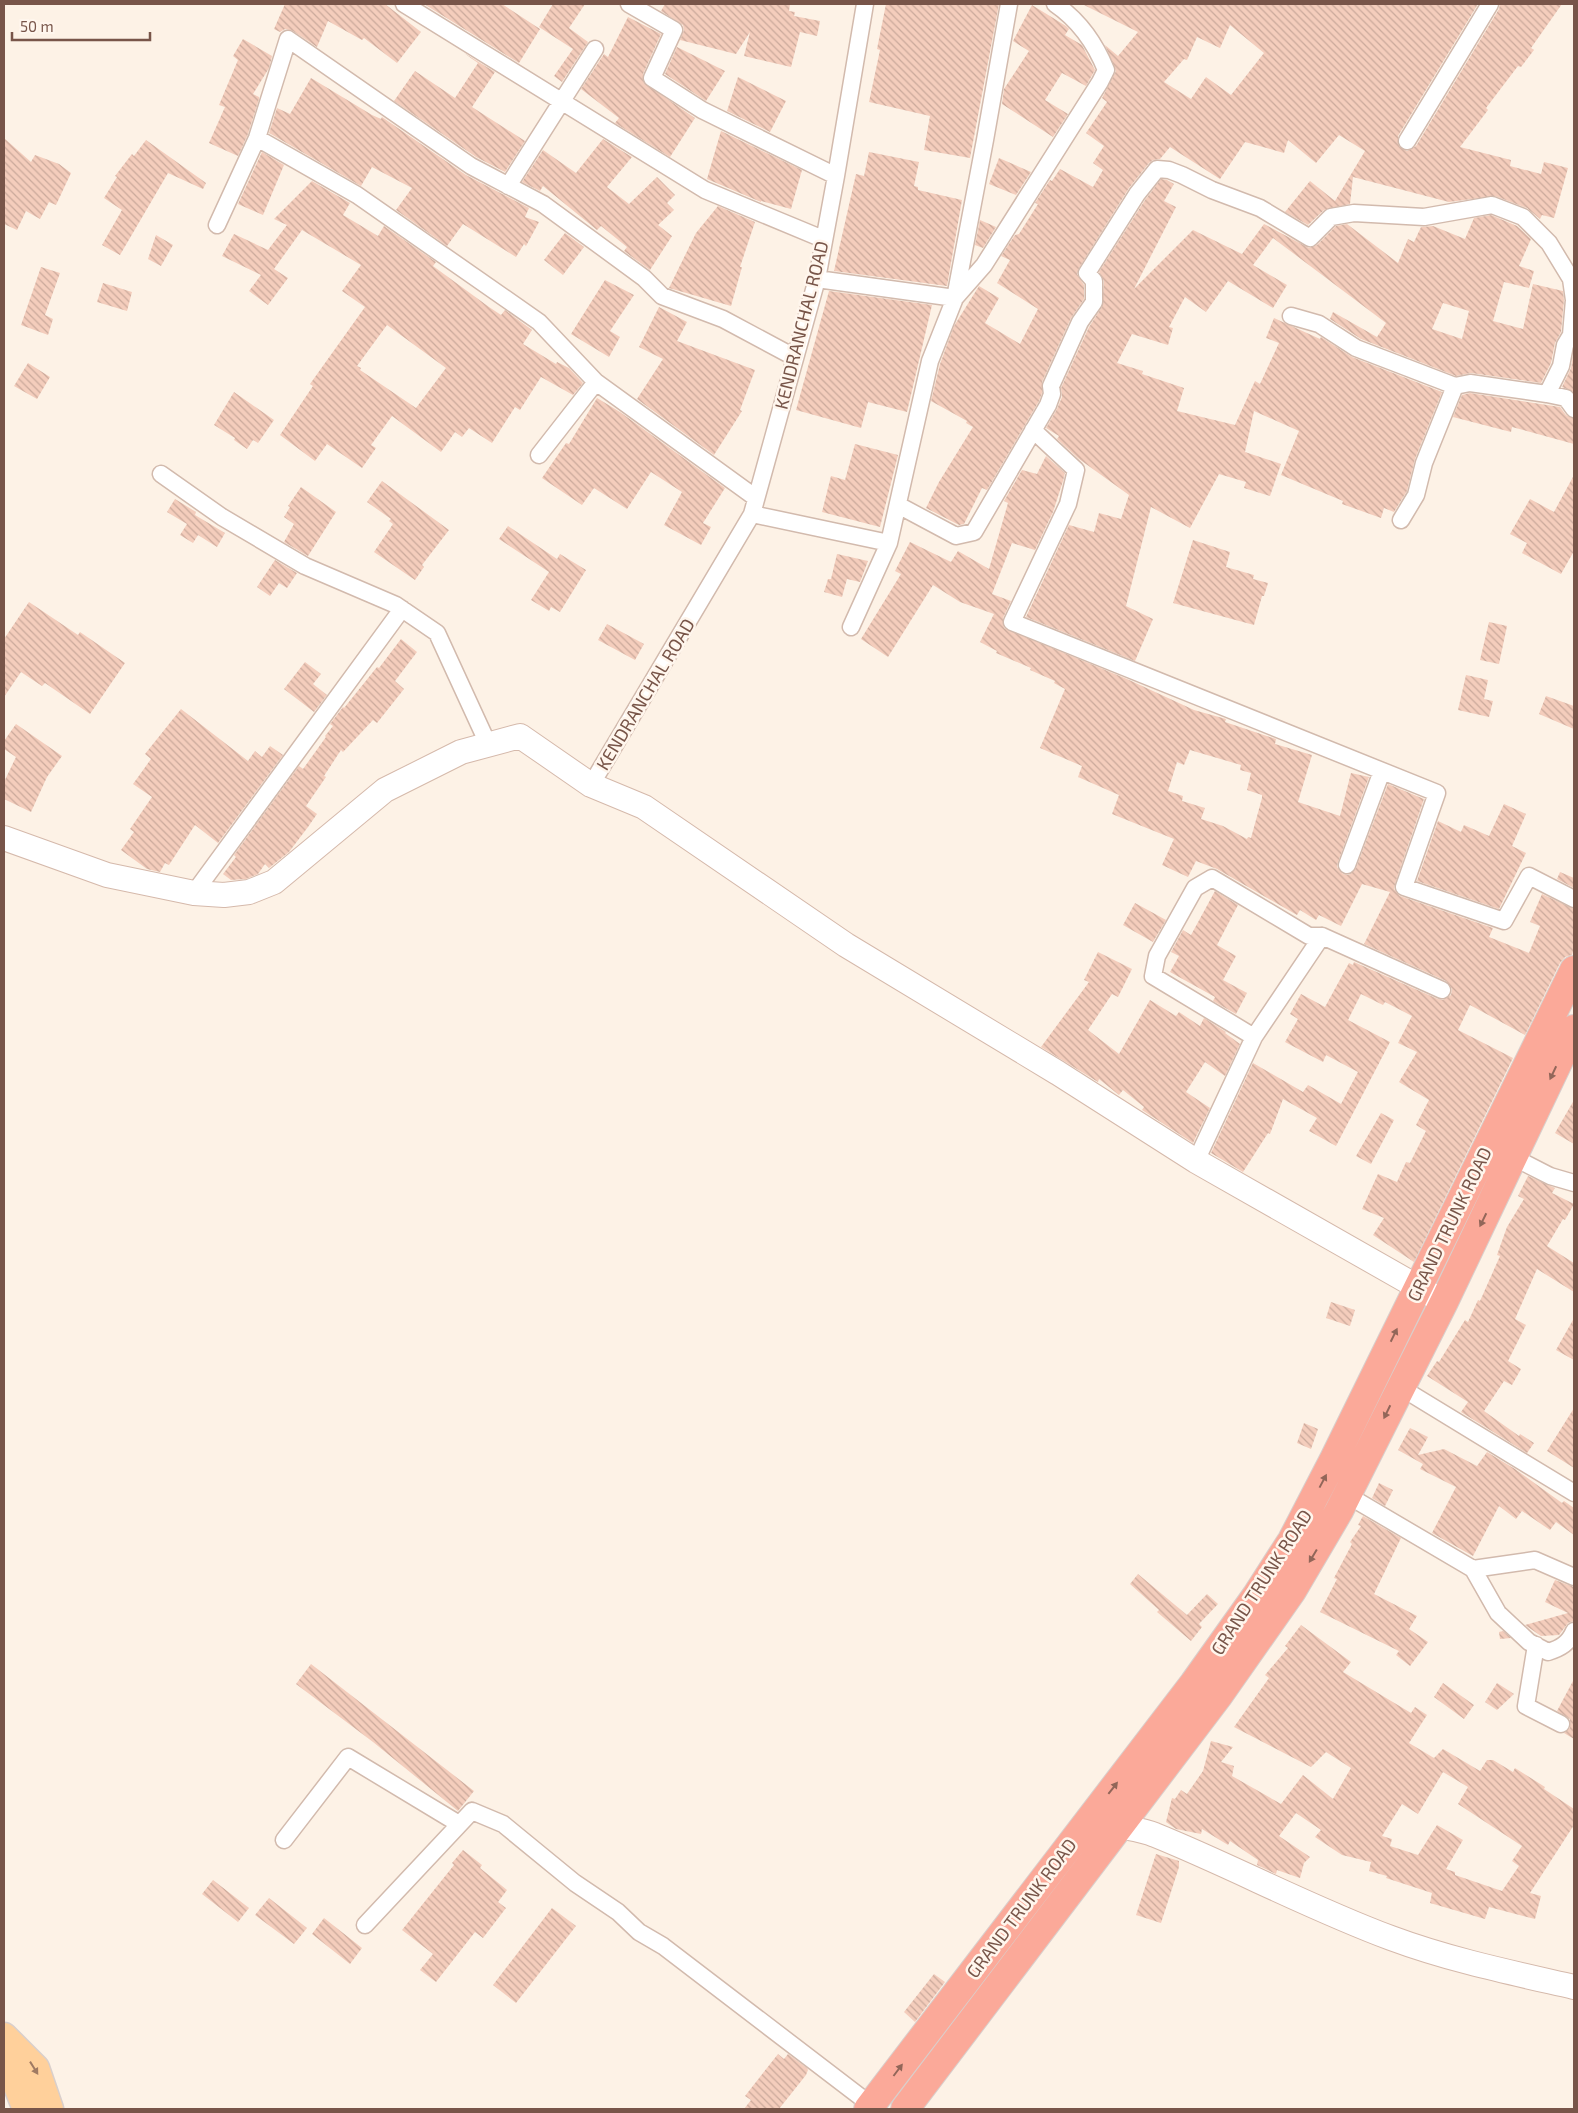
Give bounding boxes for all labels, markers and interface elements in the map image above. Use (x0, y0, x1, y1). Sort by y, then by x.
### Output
scale bar (12, 10, 150, 42)
text: 50 m (20, 17, 54, 35)
street label: KENDRANCHAL ROAD (769, 238, 833, 412)
street label: KENDRANCHAL ROAD (591, 614, 699, 774)
one-way arrow (1549, 1066, 1557, 1080)
street label: GRAND TRUNK ROAD (1402, 1143, 1496, 1305)
one-way arrow (1479, 1213, 1487, 1227)
one-way arrow (1390, 1328, 1398, 1343)
one-way arrow (1383, 1405, 1391, 1419)
one-way arrow (1319, 1474, 1327, 1488)
street label: GRAND TRUNK ROAD (1206, 1505, 1316, 1659)
one-way arrow (1308, 1550, 1317, 1563)
one-way arrow (1107, 1782, 1118, 1795)
street label: GRAND TRUNK ROAD (961, 1834, 1081, 1982)
one-way arrow (29, 2062, 38, 2075)
one-way arrow (892, 2064, 903, 2077)

